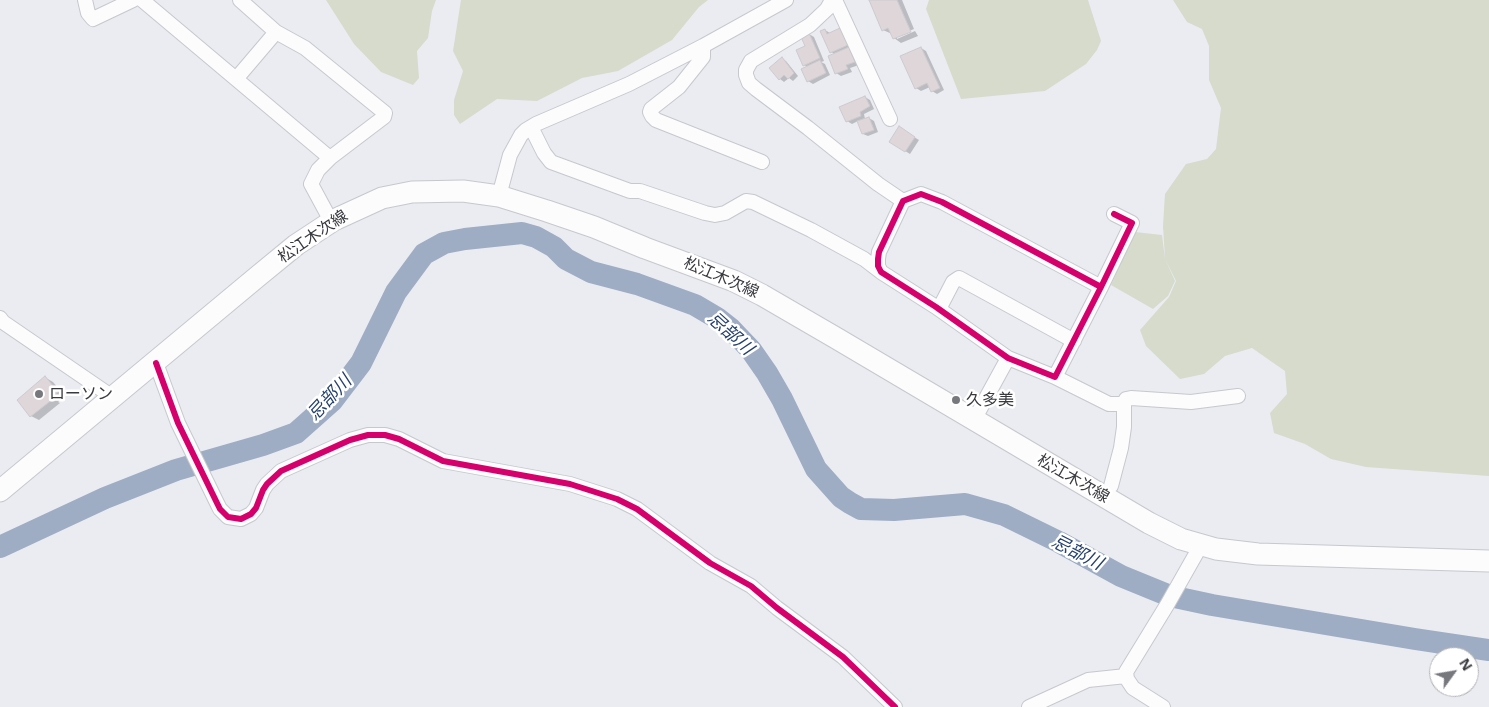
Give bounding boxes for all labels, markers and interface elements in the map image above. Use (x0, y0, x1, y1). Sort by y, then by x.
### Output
street label: 松江木次線 (274, 207, 352, 267)
street label: 松江木次線 (680, 254, 762, 302)
water label: 忌部川 (703, 308, 757, 360)
water label: 忌部川 (304, 371, 356, 425)
place label: ローソン (49, 384, 113, 404)
marker: ローソン (33, 388, 45, 400)
place label: 久多美 (966, 390, 1014, 410)
marker: 久多美 (950, 394, 962, 406)
street label: 松江木次線 (1034, 451, 1112, 507)
water label: 忌部川 (1048, 531, 1106, 575)
north arrow (1429, 647, 1479, 697)
text: N (1455, 654, 1477, 674)

